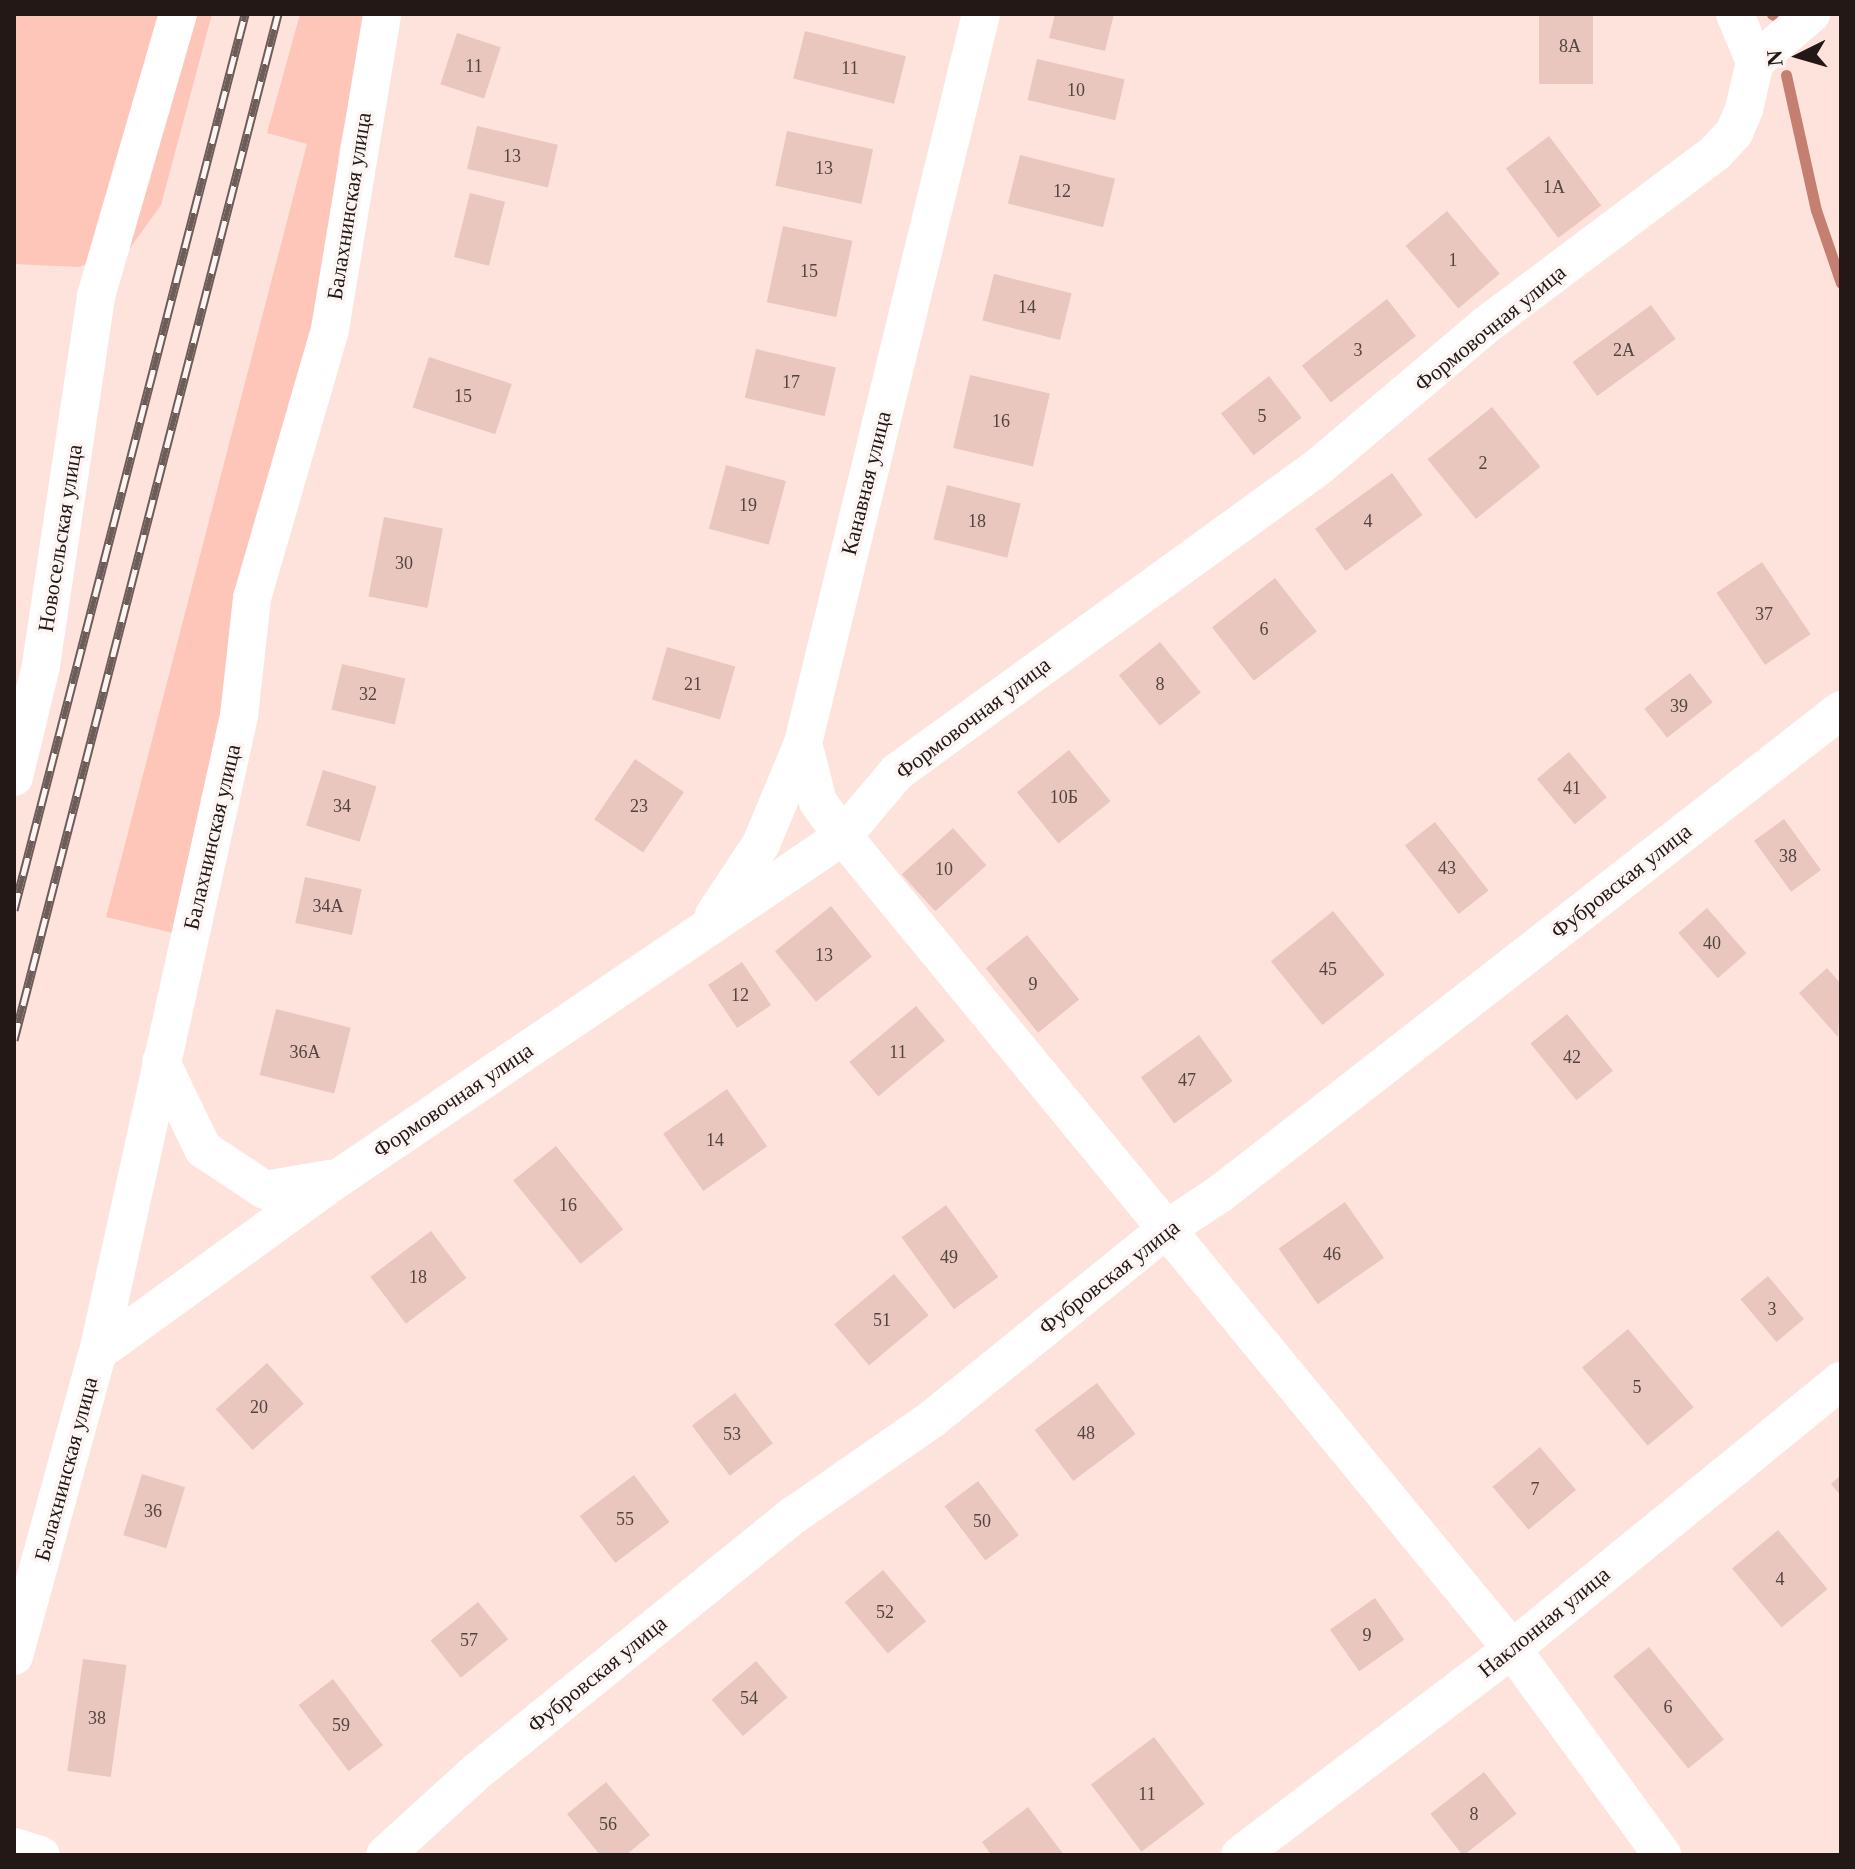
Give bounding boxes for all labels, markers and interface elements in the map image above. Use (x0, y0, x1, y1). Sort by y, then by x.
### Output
north arrow (1759, 16, 1839, 96)
house number: 8А (1559, 35, 1581, 57)
text: N (1761, 49, 1788, 67)
house number: 11 (465, 55, 483, 77)
house number: 11 (841, 57, 859, 79)
house number: 10 (1067, 79, 1085, 101)
street label: Балахнинская улица (321, 110, 377, 302)
house number: 13 (503, 145, 521, 167)
house number: 13 (815, 157, 833, 179)
house number: 1А (1543, 176, 1565, 198)
house number: 12 (1053, 180, 1071, 202)
house number: 1 (1448, 249, 1458, 271)
street label: Формовочная улица (1409, 259, 1571, 397)
house number: 15 (800, 260, 818, 282)
house number: 14 (1018, 296, 1036, 318)
house number: 3 (1354, 339, 1362, 361)
house number: 2А (1613, 339, 1635, 361)
house number: 17 (782, 371, 800, 393)
house number: 15 (454, 385, 472, 407)
house number: 5 (1258, 405, 1266, 427)
street label: Канавная улица (835, 408, 897, 558)
house number: 16 (992, 410, 1010, 432)
street label: Новосельская улица (32, 442, 88, 634)
house number: 2 (1478, 452, 1488, 474)
house number: 19 (739, 494, 757, 516)
house number: 18 (968, 510, 986, 532)
house number: 4 (1364, 510, 1372, 532)
house number: 30 (395, 552, 413, 574)
house number: 37 (1755, 603, 1773, 625)
house number: 6 (1260, 618, 1268, 640)
street label: Формовочная улица (890, 651, 1056, 785)
house number: 21 (684, 673, 702, 695)
house number: 8 (1156, 673, 1164, 695)
house number: 32 (359, 683, 377, 705)
house number: 39 (1670, 695, 1688, 717)
street label: Балахнинская улица (178, 742, 246, 932)
house number: 41 (1563, 777, 1581, 799)
house number: 10Б (1050, 786, 1078, 808)
house number: 34 (333, 795, 351, 817)
house number: 23 (630, 795, 648, 817)
street label: Фубровская улица (1545, 818, 1697, 944)
house number: 38 (1779, 845, 1797, 867)
house number: 43 (1438, 857, 1456, 879)
house number: 10 (935, 858, 953, 880)
house number: 34А (313, 895, 343, 917)
house number: 40 (1703, 932, 1721, 954)
house number: 13 (815, 944, 833, 966)
house number: 45 (1319, 958, 1337, 980)
house number: 9 (1028, 973, 1038, 995)
house number: 12 (731, 984, 749, 1006)
street label: Формовочная улица (368, 1037, 538, 1163)
house number: 36А (290, 1041, 320, 1063)
house number: 11 (889, 1041, 907, 1063)
house number: 42 (1563, 1046, 1581, 1068)
house number: 47 (1178, 1069, 1196, 1091)
house number: 14 (706, 1129, 724, 1151)
house number: 16 (559, 1194, 577, 1216)
street label: Фубровская улица (1033, 1214, 1185, 1340)
house number: 46 (1323, 1243, 1341, 1265)
house number: 49 (940, 1246, 958, 1268)
house number: 18 (409, 1266, 427, 1288)
house number: 3 (1768, 1298, 1776, 1320)
house number: 51 (873, 1309, 891, 1331)
street label: Балахнинская улица (29, 1374, 103, 1564)
house number: 5 (1632, 1376, 1642, 1398)
house number: 20 (250, 1396, 268, 1418)
house number: 48 (1077, 1422, 1095, 1444)
house number: 53 (723, 1423, 741, 1445)
house number: 7 (1530, 1478, 1540, 1500)
house number: 36 (144, 1500, 162, 1522)
house number: 55 (616, 1508, 634, 1530)
house number: 50 (973, 1510, 991, 1532)
street label: Наклонная улица (1473, 1561, 1615, 1683)
house number: 4 (1776, 1568, 1784, 1590)
house number: 52 (876, 1601, 894, 1623)
street label: Фубровская улица (522, 1610, 672, 1738)
house number: 9 (1362, 1624, 1372, 1646)
house number: 57 (460, 1629, 478, 1651)
house number: 54 (740, 1687, 758, 1709)
house number: 6 (1664, 1696, 1672, 1718)
house number: 38 (88, 1707, 106, 1729)
house number: 59 (332, 1714, 350, 1736)
house number: 11 (1138, 1783, 1156, 1805)
house number: 8 (1470, 1803, 1478, 1825)
house number: 56 (599, 1813, 617, 1835)

